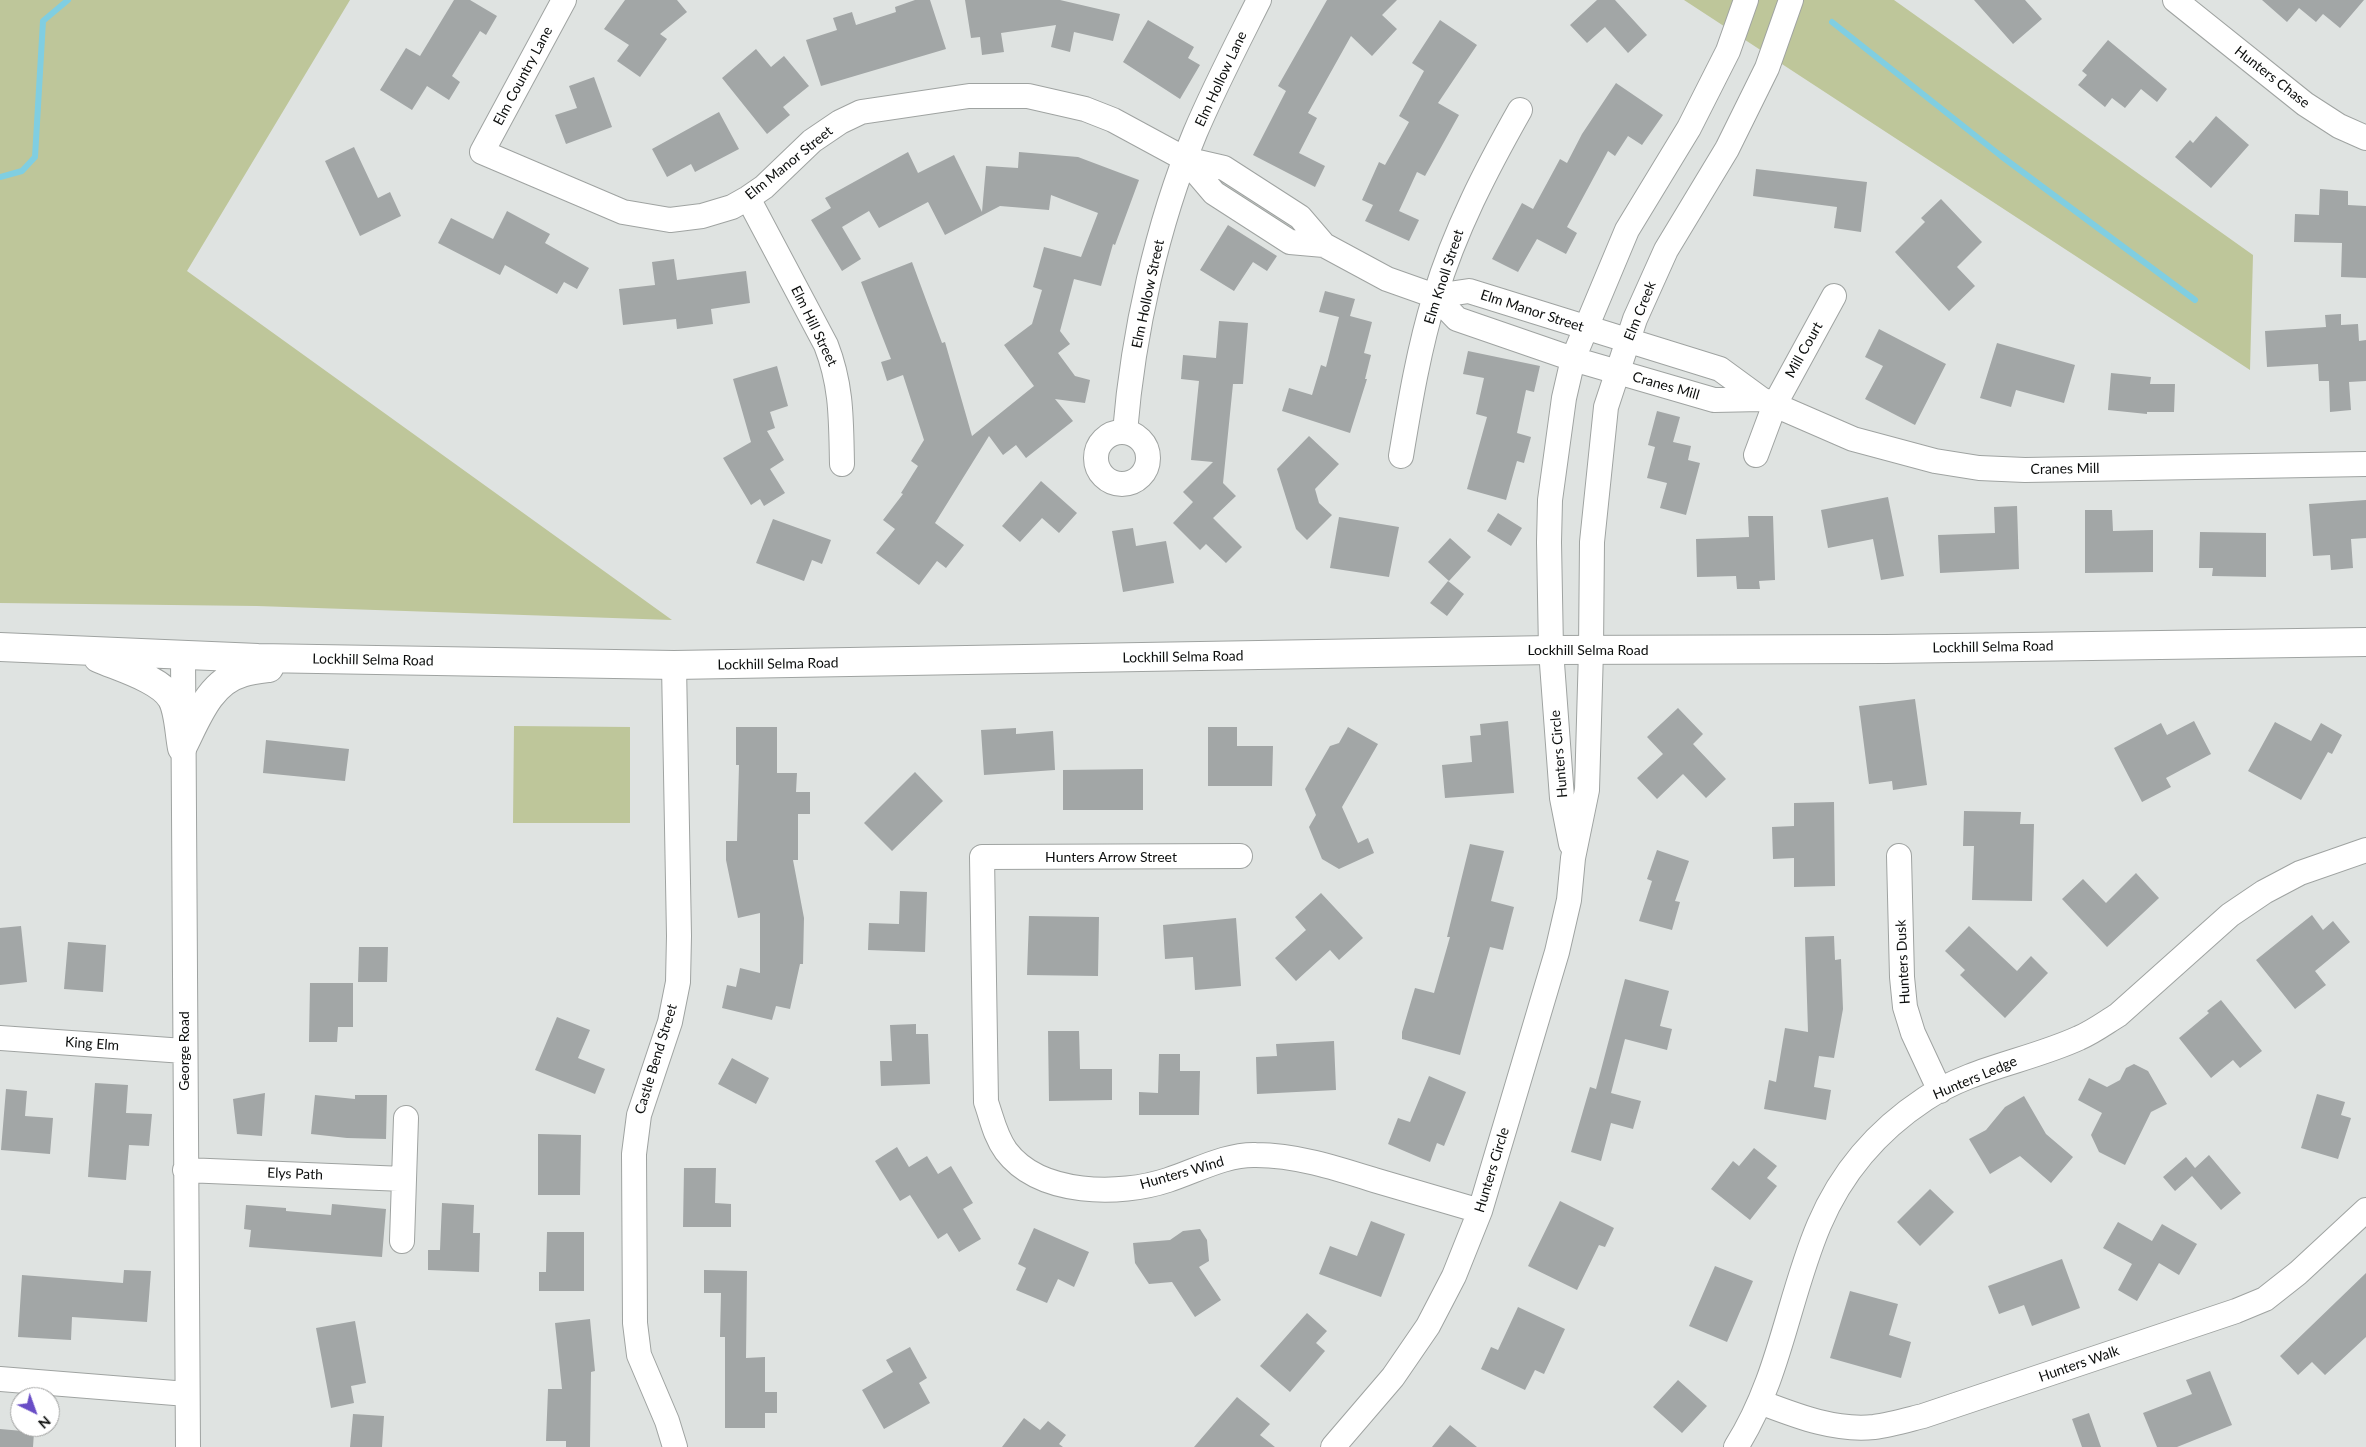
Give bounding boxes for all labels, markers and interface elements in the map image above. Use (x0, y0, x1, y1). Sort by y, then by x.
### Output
street label: Elm Country Lane (490, 24, 556, 128)
street label: Elm Hollow Lane (1192, 29, 1250, 129)
street label: Hunters Chase (2231, 42, 2313, 112)
street label: Elm Manor Street (742, 123, 836, 203)
street label: Elm Knoll Street (1421, 228, 1467, 326)
street label: Elm Hollow Street (1128, 238, 1168, 350)
street label: Elm Creek (1621, 279, 1659, 343)
street label: Elm Hill Street (787, 283, 841, 369)
street label: Elm Manor Street (1478, 286, 1586, 336)
street label: Mill Court (1782, 319, 1826, 381)
street label: Cranes Mill (1631, 368, 1701, 404)
street label: Cranes Mill (2030, 460, 2100, 478)
street label: Lockhill Selma Road (1932, 638, 2054, 656)
street label: Lockhill Selma Road (1527, 642, 1649, 658)
street label: Lockhill Selma Road (1122, 648, 1244, 666)
street label: Lockhill Selma Road (312, 651, 434, 669)
street label: Lockhill Selma Road (717, 655, 839, 673)
street label: Hunters Circle (1547, 709, 1571, 799)
street label: Hunters Arrow Street (1045, 849, 1177, 865)
street label: Hunters Dusk (1892, 919, 1914, 1005)
street label: Castle Bend Street (631, 1002, 681, 1116)
street label: George Road (176, 1011, 192, 1091)
street label: King Elm (64, 1034, 120, 1054)
street label: Hunters Ledge (1930, 1053, 2020, 1103)
street label: Hunters Circle (1471, 1125, 1513, 1215)
street label: Hunters Wind (1138, 1153, 1226, 1193)
street label: Elys Path (267, 1165, 323, 1183)
street label: Hunters Walk (2036, 1342, 2122, 1386)
north arrow (10, 1387, 60, 1437)
text: N (35, 1413, 54, 1433)

